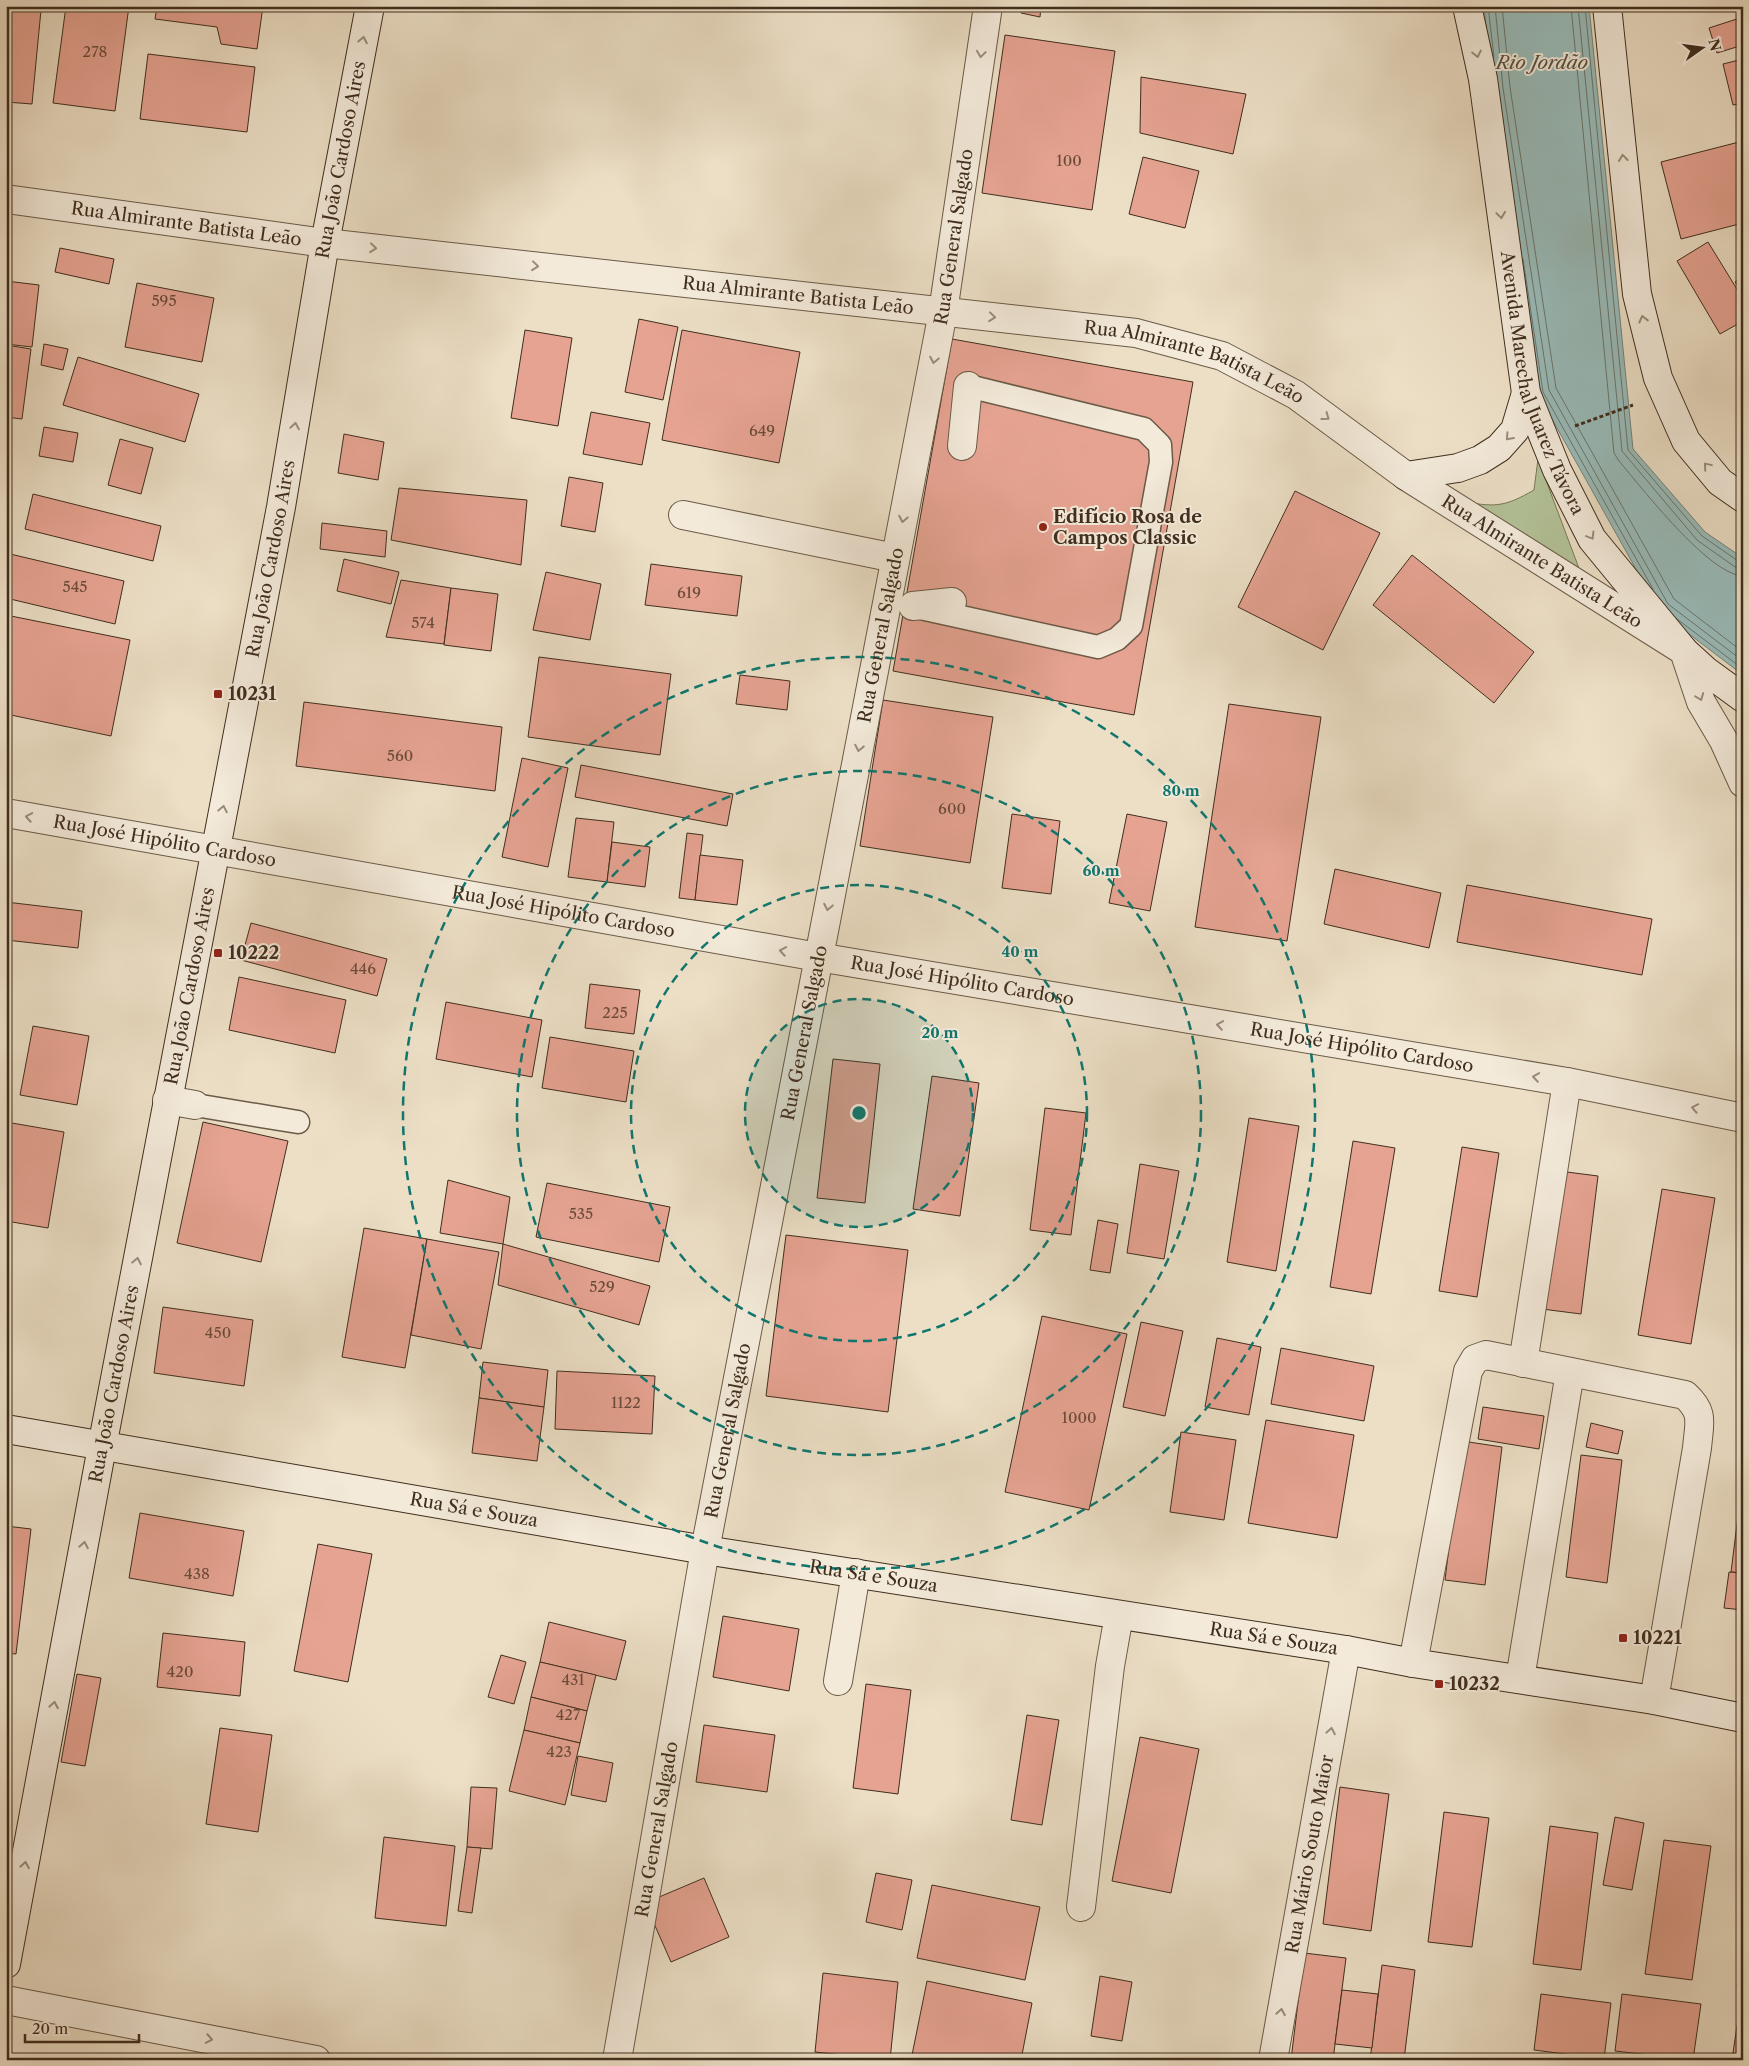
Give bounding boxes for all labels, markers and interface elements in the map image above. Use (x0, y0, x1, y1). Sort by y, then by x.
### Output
north arrow (1676, 22, 1726, 72)
one-way arrow (357, 36, 368, 45)
text: N (1704, 37, 1725, 53)
house number: 278 (83, 42, 108, 61)
one-way arrow (1471, 49, 1482, 58)
one-way arrow (976, 50, 986, 59)
water label: Rio Jordão (1494, 51, 1588, 74)
street label: Rua João Cardoso Aires (312, 59, 370, 260)
street label: Rua General Salgado (930, 147, 978, 327)
house number: 100 (1056, 151, 1082, 170)
one-way arrow (1617, 153, 1628, 161)
street label: Rua Almirante Batista Leão (70, 197, 303, 251)
one-way arrow (1495, 211, 1506, 219)
one-way arrow (369, 242, 377, 253)
street label: Avenida Marechal Juarez Távora (1496, 249, 1589, 519)
one-way arrow (531, 260, 539, 271)
street label: Rua Almirante Batista Leão (681, 272, 915, 319)
house number: 595 (151, 291, 177, 310)
one-way arrow (988, 311, 996, 322)
one-way arrow (1638, 314, 1649, 323)
street label: Rua Almirante Batista Leão (1083, 316, 1309, 408)
one-way arrow (929, 355, 940, 364)
one-way arrow (1320, 412, 1329, 420)
one-way arrow (289, 421, 299, 430)
house number: 649 (749, 421, 775, 440)
one-way arrow (1505, 432, 1514, 441)
street label: Rua João Cardoso Aires (242, 458, 300, 659)
one-way arrow (1704, 463, 1712, 472)
street label: Rua Almirante Batista Leão (1438, 490, 1646, 633)
place label: Edifício Rosa de Campos Classic (1053, 506, 1202, 549)
one-way arrow (898, 515, 909, 524)
marker: Edifício Rosa de Campos Classic (1037, 521, 1049, 533)
one-way arrow (1584, 531, 1594, 540)
street label: Rua General Salgado (853, 546, 908, 725)
house number: 545 (63, 577, 87, 596)
house number: 619 (677, 583, 701, 602)
house number: 574 (411, 613, 435, 632)
place label: 10231 (228, 683, 276, 705)
marker: 10231 (212, 688, 224, 700)
one-way arrow (1694, 692, 1704, 701)
one-way arrow (854, 743, 864, 752)
house number: 560 (387, 746, 413, 765)
text: 80 m (1162, 781, 1200, 800)
house number: 600 (938, 799, 966, 818)
one-way arrow (217, 805, 228, 814)
street label: Rua José Hipólito Cardoso (51, 811, 278, 872)
one-way arrow (25, 813, 34, 823)
text: 60 m (1082, 861, 1120, 880)
street label: Rua José Hipólito Cardoso (450, 881, 677, 942)
street label: Rua João Cardoso Aires (160, 885, 219, 1087)
one-way arrow (823, 903, 833, 911)
place label: 10222 (228, 942, 279, 964)
text: 40 m (1001, 942, 1039, 961)
street label: Rua General Salgado (777, 944, 832, 1122)
marker: 10222 (212, 947, 224, 959)
one-way arrow (779, 947, 788, 957)
street label: Rua José Hipólito Cardoso (849, 952, 1076, 1011)
house number: 446 (350, 959, 376, 978)
house number: 225 (602, 1003, 628, 1022)
street label: Rua José Hipólito Cardoso (1248, 1018, 1475, 1077)
one-way arrow (1216, 1020, 1224, 1030)
text: 20 m (921, 1023, 959, 1042)
one-way arrow (1531, 1073, 1540, 1083)
centre of rings (850, 1104, 868, 1122)
one-way arrow (1691, 1104, 1699, 1114)
house number: 535 (569, 1204, 593, 1223)
one-way arrow (131, 1257, 142, 1266)
house number: 529 (589, 1277, 615, 1296)
street label: Rua João Cardoso Aires (85, 1283, 144, 1485)
house number: 450 (205, 1323, 231, 1342)
street label: Rua General Salgado (700, 1341, 756, 1520)
house number: 1122 (611, 1393, 641, 1412)
house number: 1000 (1062, 1408, 1096, 1427)
street label: Rua Sá e Souza (408, 1488, 540, 1532)
one-way arrow (78, 1541, 88, 1549)
street label: Rua Sá e Souza (808, 1555, 940, 1597)
house number: 438 (184, 1564, 210, 1583)
street label: Rua Sá e Souza (1208, 1618, 1340, 1660)
place label: 10221 (1633, 1627, 1682, 1649)
marker: 10221 (1617, 1632, 1629, 1644)
house number: 420 (167, 1662, 193, 1681)
house number: 431 (561, 1670, 585, 1689)
place label: 10232 (1449, 1673, 1500, 1695)
marker: 10232 (1433, 1678, 1445, 1690)
one-way arrow (49, 1700, 59, 1709)
house number: 427 (556, 1705, 581, 1724)
one-way arrow (1326, 1727, 1336, 1736)
street label: Rua General Salgado (631, 1740, 683, 1919)
house number: 423 (546, 1742, 572, 1761)
street label: Rua Mário Souto Maior (1281, 1753, 1338, 1955)
one-way arrow (19, 1860, 29, 1869)
one-way arrow (1276, 2007, 1286, 2016)
scale bar (25, 2011, 139, 2043)
text: 20 m (32, 2019, 68, 2038)
one-way arrow (204, 2033, 213, 2044)

